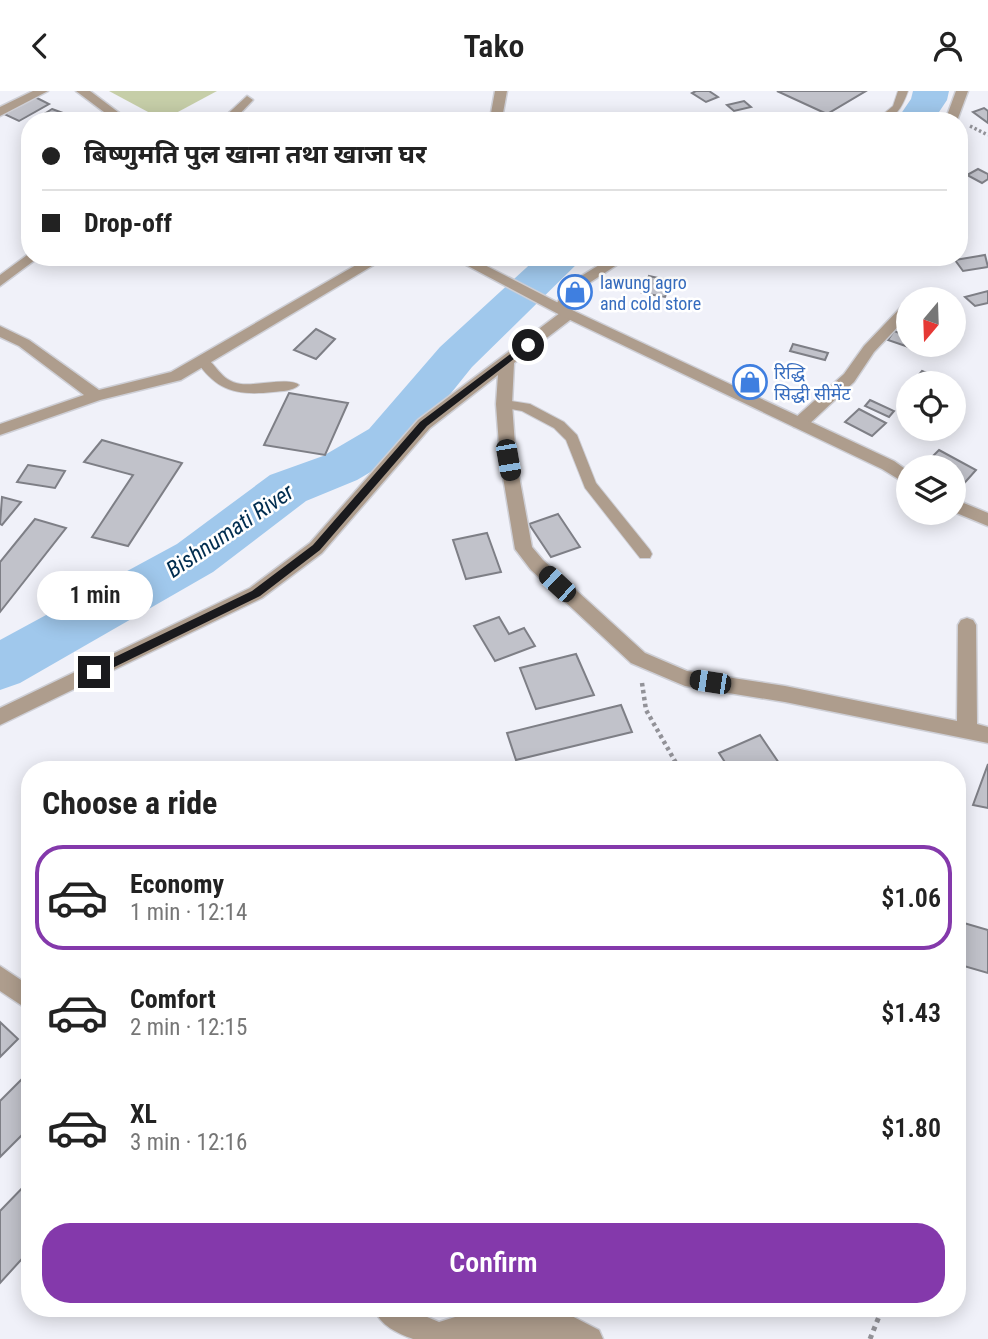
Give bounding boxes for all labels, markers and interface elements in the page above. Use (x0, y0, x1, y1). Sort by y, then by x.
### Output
icon: back (21, 27, 59, 65)
text: Tako (464, 27, 524, 65)
icon: person (929, 27, 967, 65)
text: बिष्णुमति पुल खाना तथा खाजा घर (84, 139, 427, 169)
text: Drop-off (84, 208, 172, 238)
place label: lawung agro and cold store (600, 272, 701, 314)
shop icon: lawung agro and cold store (556, 273, 594, 311)
north arrow (896, 287, 966, 357)
map controls (896, 287, 966, 525)
route start (512, 329, 544, 361)
place label: रिद्धि सिद्धी सीमेंट (774, 362, 852, 404)
shop icon: रिद्धि सिद्धी सीमेंट (731, 363, 769, 401)
button: locate (896, 371, 966, 441)
car (495, 437, 522, 483)
button: layers (896, 455, 966, 525)
water label: Bishnumati River (161, 478, 300, 584)
car (535, 562, 580, 606)
callout: 1 min (36, 571, 152, 619)
text: 1 min (70, 582, 120, 609)
route end (78, 656, 110, 688)
car (688, 668, 733, 696)
text: Choose a ride (42, 784, 217, 822)
icon: car (46, 866, 109, 929)
text: Economy (130, 869, 224, 899)
text: $1.06 (881, 883, 941, 913)
text: 1 min · 12:14 (130, 899, 247, 926)
icon: car (46, 981, 109, 1044)
text: Comfort (130, 984, 216, 1014)
text: $1.43 (881, 998, 941, 1028)
text: 2 min · 12:15 (130, 1014, 247, 1041)
icon: car (46, 1096, 109, 1159)
text: XL (130, 1099, 157, 1129)
text: $1.80 (881, 1113, 941, 1143)
text: 3 min · 12:16 (130, 1129, 247, 1156)
button: Confirm (42, 1223, 945, 1303)

